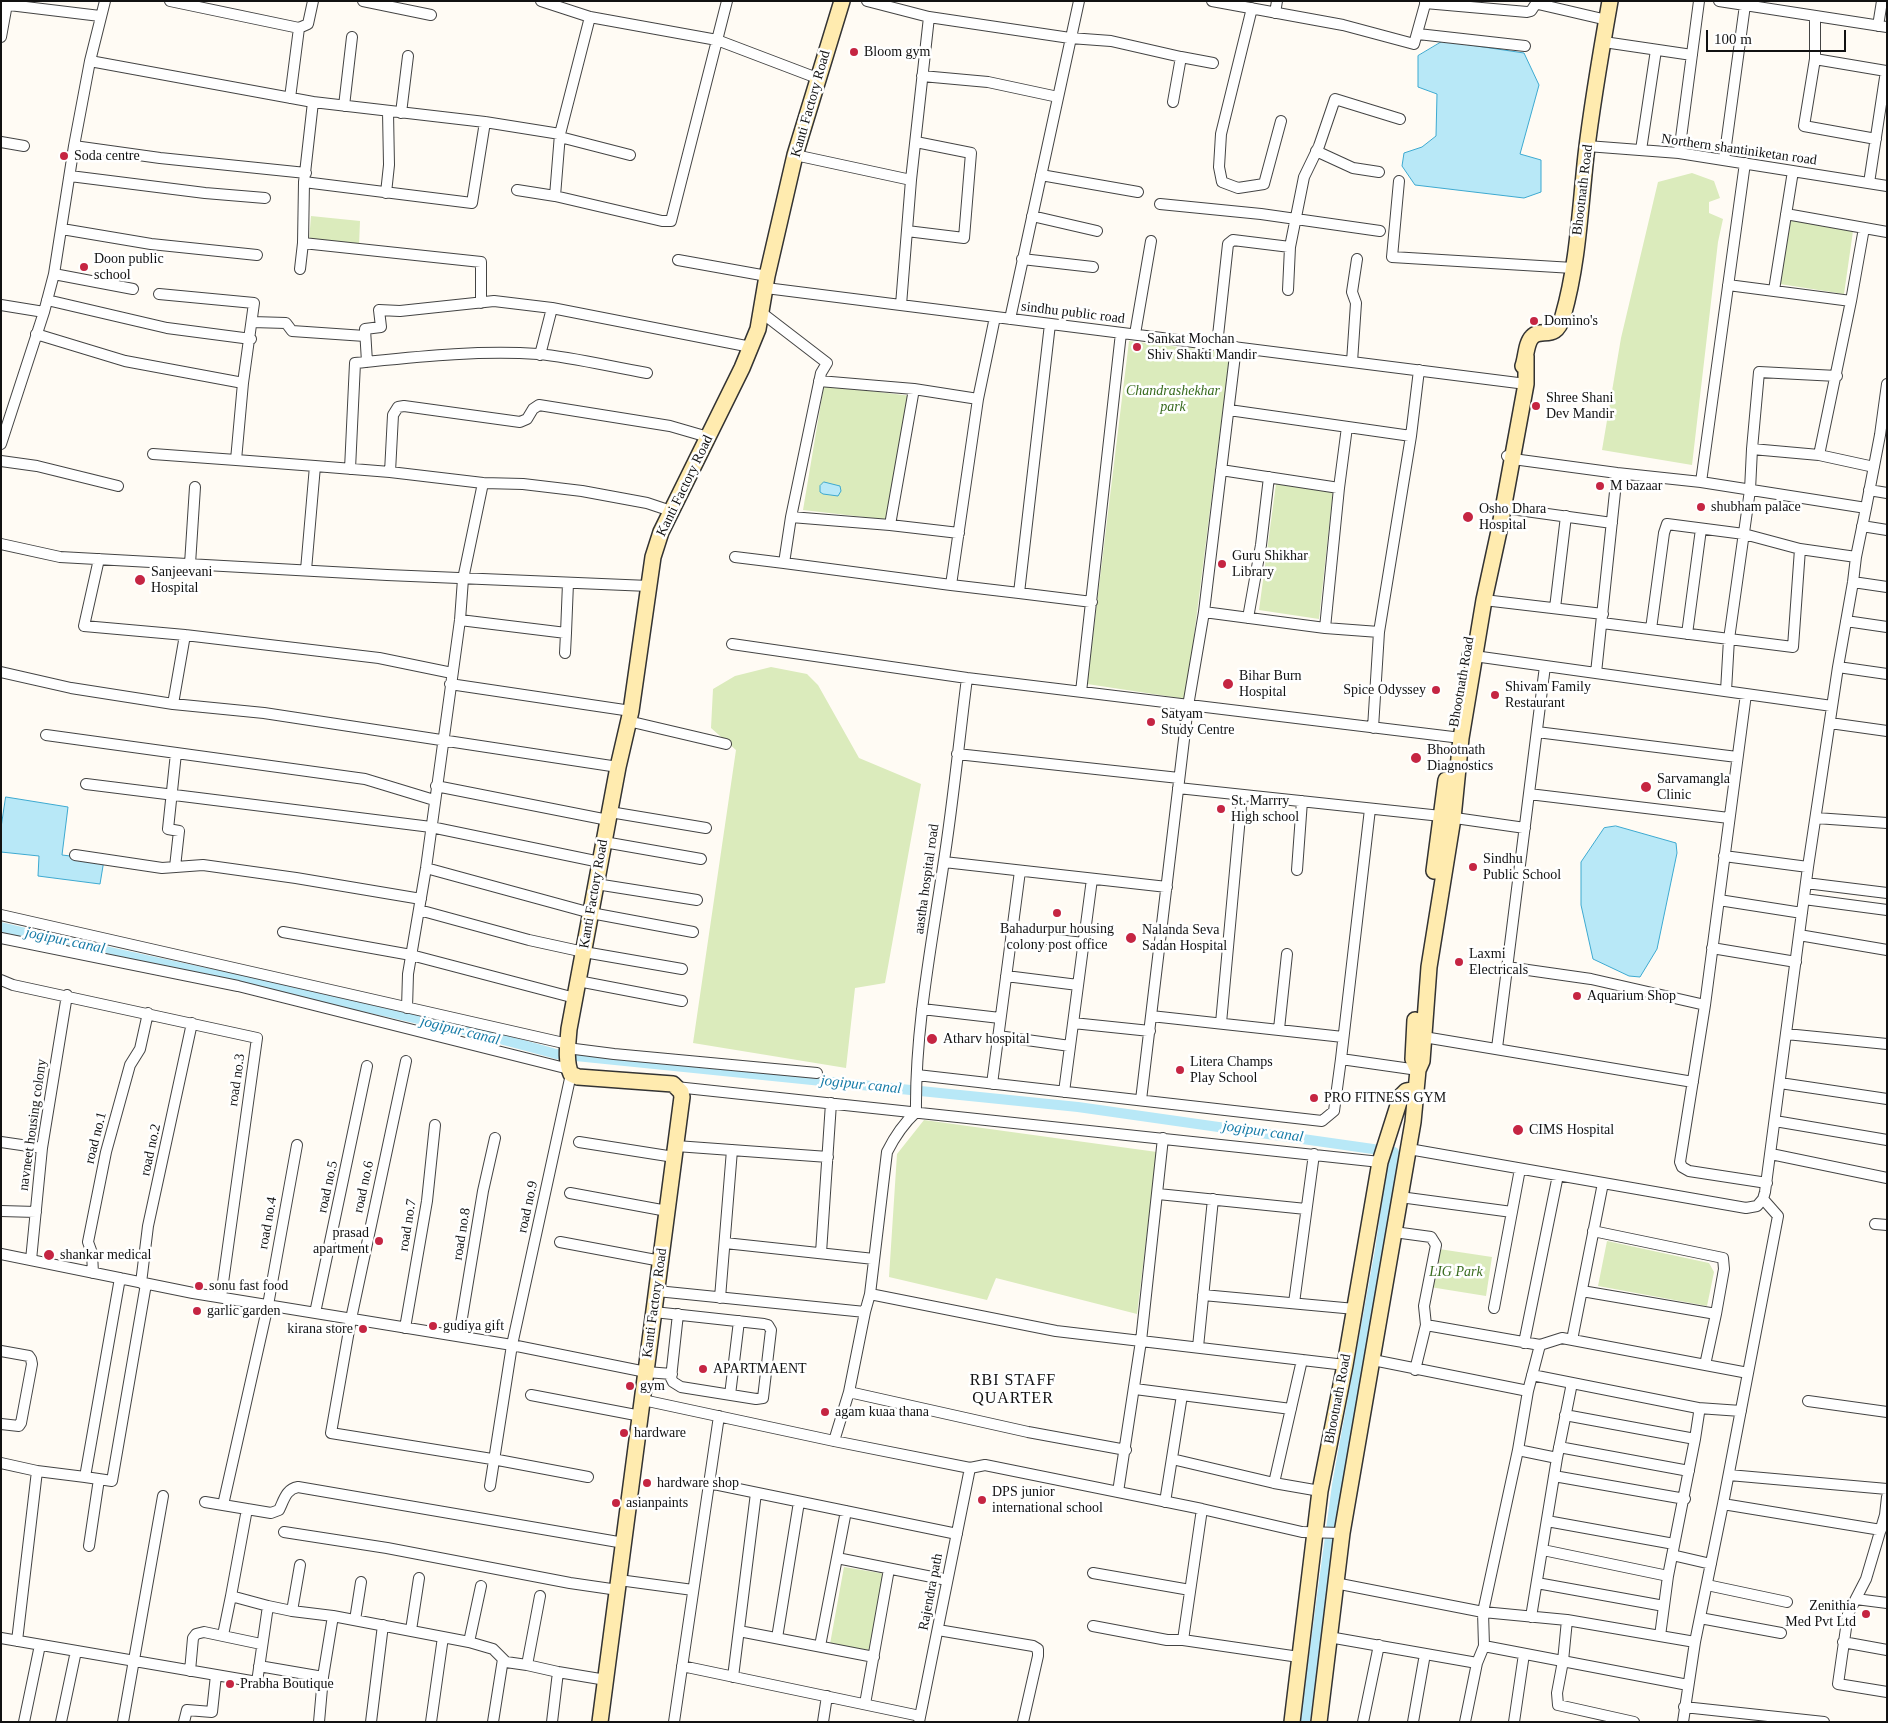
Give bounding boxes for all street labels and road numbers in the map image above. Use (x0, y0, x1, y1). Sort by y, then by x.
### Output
street label: Kanti Factory Road (788, 49, 834, 159)
street label: Northern shantiniketan road (1660, 131, 1818, 169)
street label: Bhootnath Road (1569, 144, 1597, 236)
street label: sindhu public road (1020, 298, 1126, 328)
street label: Kanti Factory Road (653, 433, 717, 539)
street label: Bhootnath Road (1446, 636, 1478, 728)
street label: aastha hospital road (911, 823, 943, 935)
street label: Kanti Factory Road (576, 838, 612, 950)
street label: road no.3 (225, 1053, 249, 1107)
street label: navneet housing colony (15, 1058, 51, 1192)
street label: road no.1 (81, 1110, 111, 1166)
street label: road no.2 (137, 1122, 165, 1178)
street label: road no.5 (314, 1159, 342, 1215)
street label: road no.6 (350, 1159, 378, 1215)
street label: road no.9 (514, 1179, 542, 1235)
street label: road no.4 (255, 1196, 281, 1250)
street label: road no.7 (396, 1198, 420, 1252)
street label: road no.8 (450, 1207, 474, 1261)
street label: Kanti Factory Road (639, 1247, 671, 1359)
street label: Bhootnath Road (1321, 1353, 1355, 1445)
street label: Rajendra path (915, 1552, 947, 1632)

